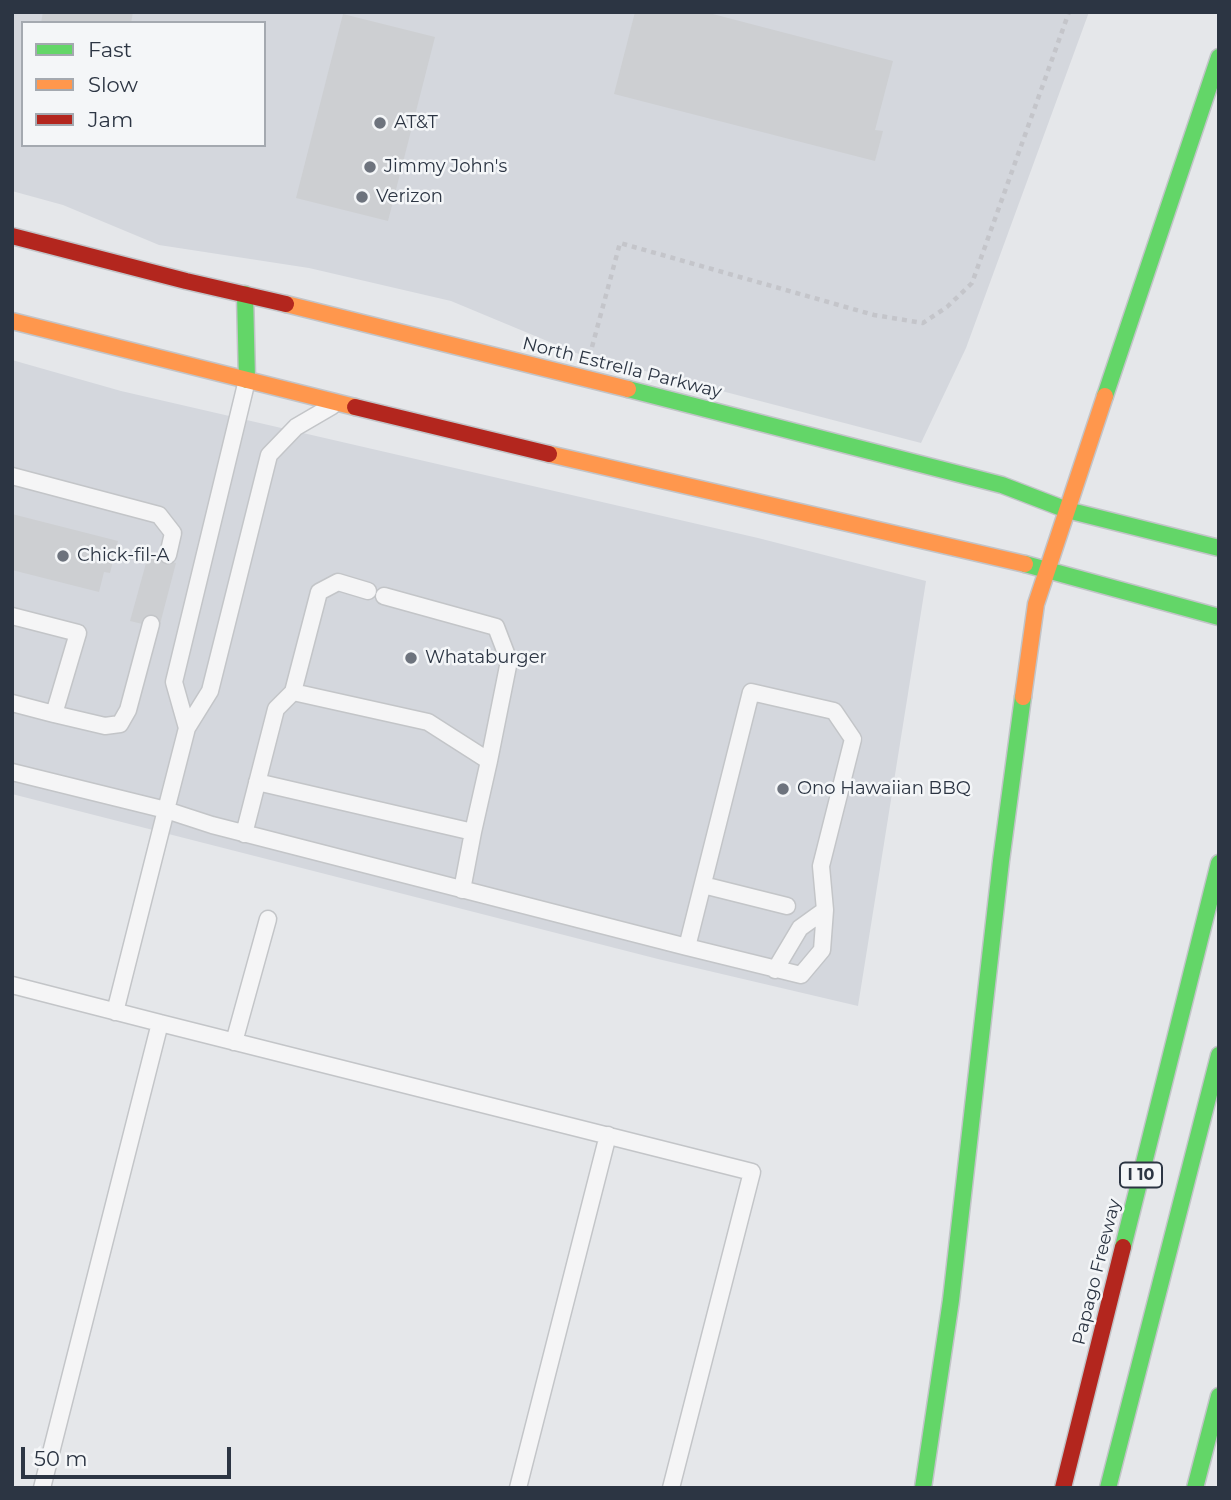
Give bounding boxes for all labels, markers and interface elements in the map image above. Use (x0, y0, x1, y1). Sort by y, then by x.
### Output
legend (21, 21, 266, 147)
text: Fast (88, 37, 132, 62)
text: Slow (88, 72, 138, 97)
text: Jam (88, 107, 133, 132)
place label: AT&T (394, 112, 438, 134)
marker: AT&T (372, 115, 388, 131)
place label: Jimmy John's (384, 156, 507, 178)
marker: Jimmy John's (362, 159, 378, 175)
place label: Verizon (376, 186, 443, 208)
marker: Verizon (354, 189, 370, 205)
street label: North Estrella Parkway (520, 333, 724, 403)
place label: Chick-fil-A (77, 545, 170, 567)
marker: Chick-fil-A (55, 548, 71, 564)
place label: Whataburger (425, 647, 547, 669)
marker: Whataburger (403, 650, 419, 666)
place label: Ono Hawaiian BBQ (797, 778, 971, 800)
marker: Ono Hawaiian BBQ (775, 781, 791, 797)
road number: I 10 (1120, 1162, 1162, 1188)
street label: Papago Freeway (1068, 1197, 1126, 1347)
scale bar (24, 1434, 234, 1478)
text: 50 m (34, 1446, 88, 1471)

